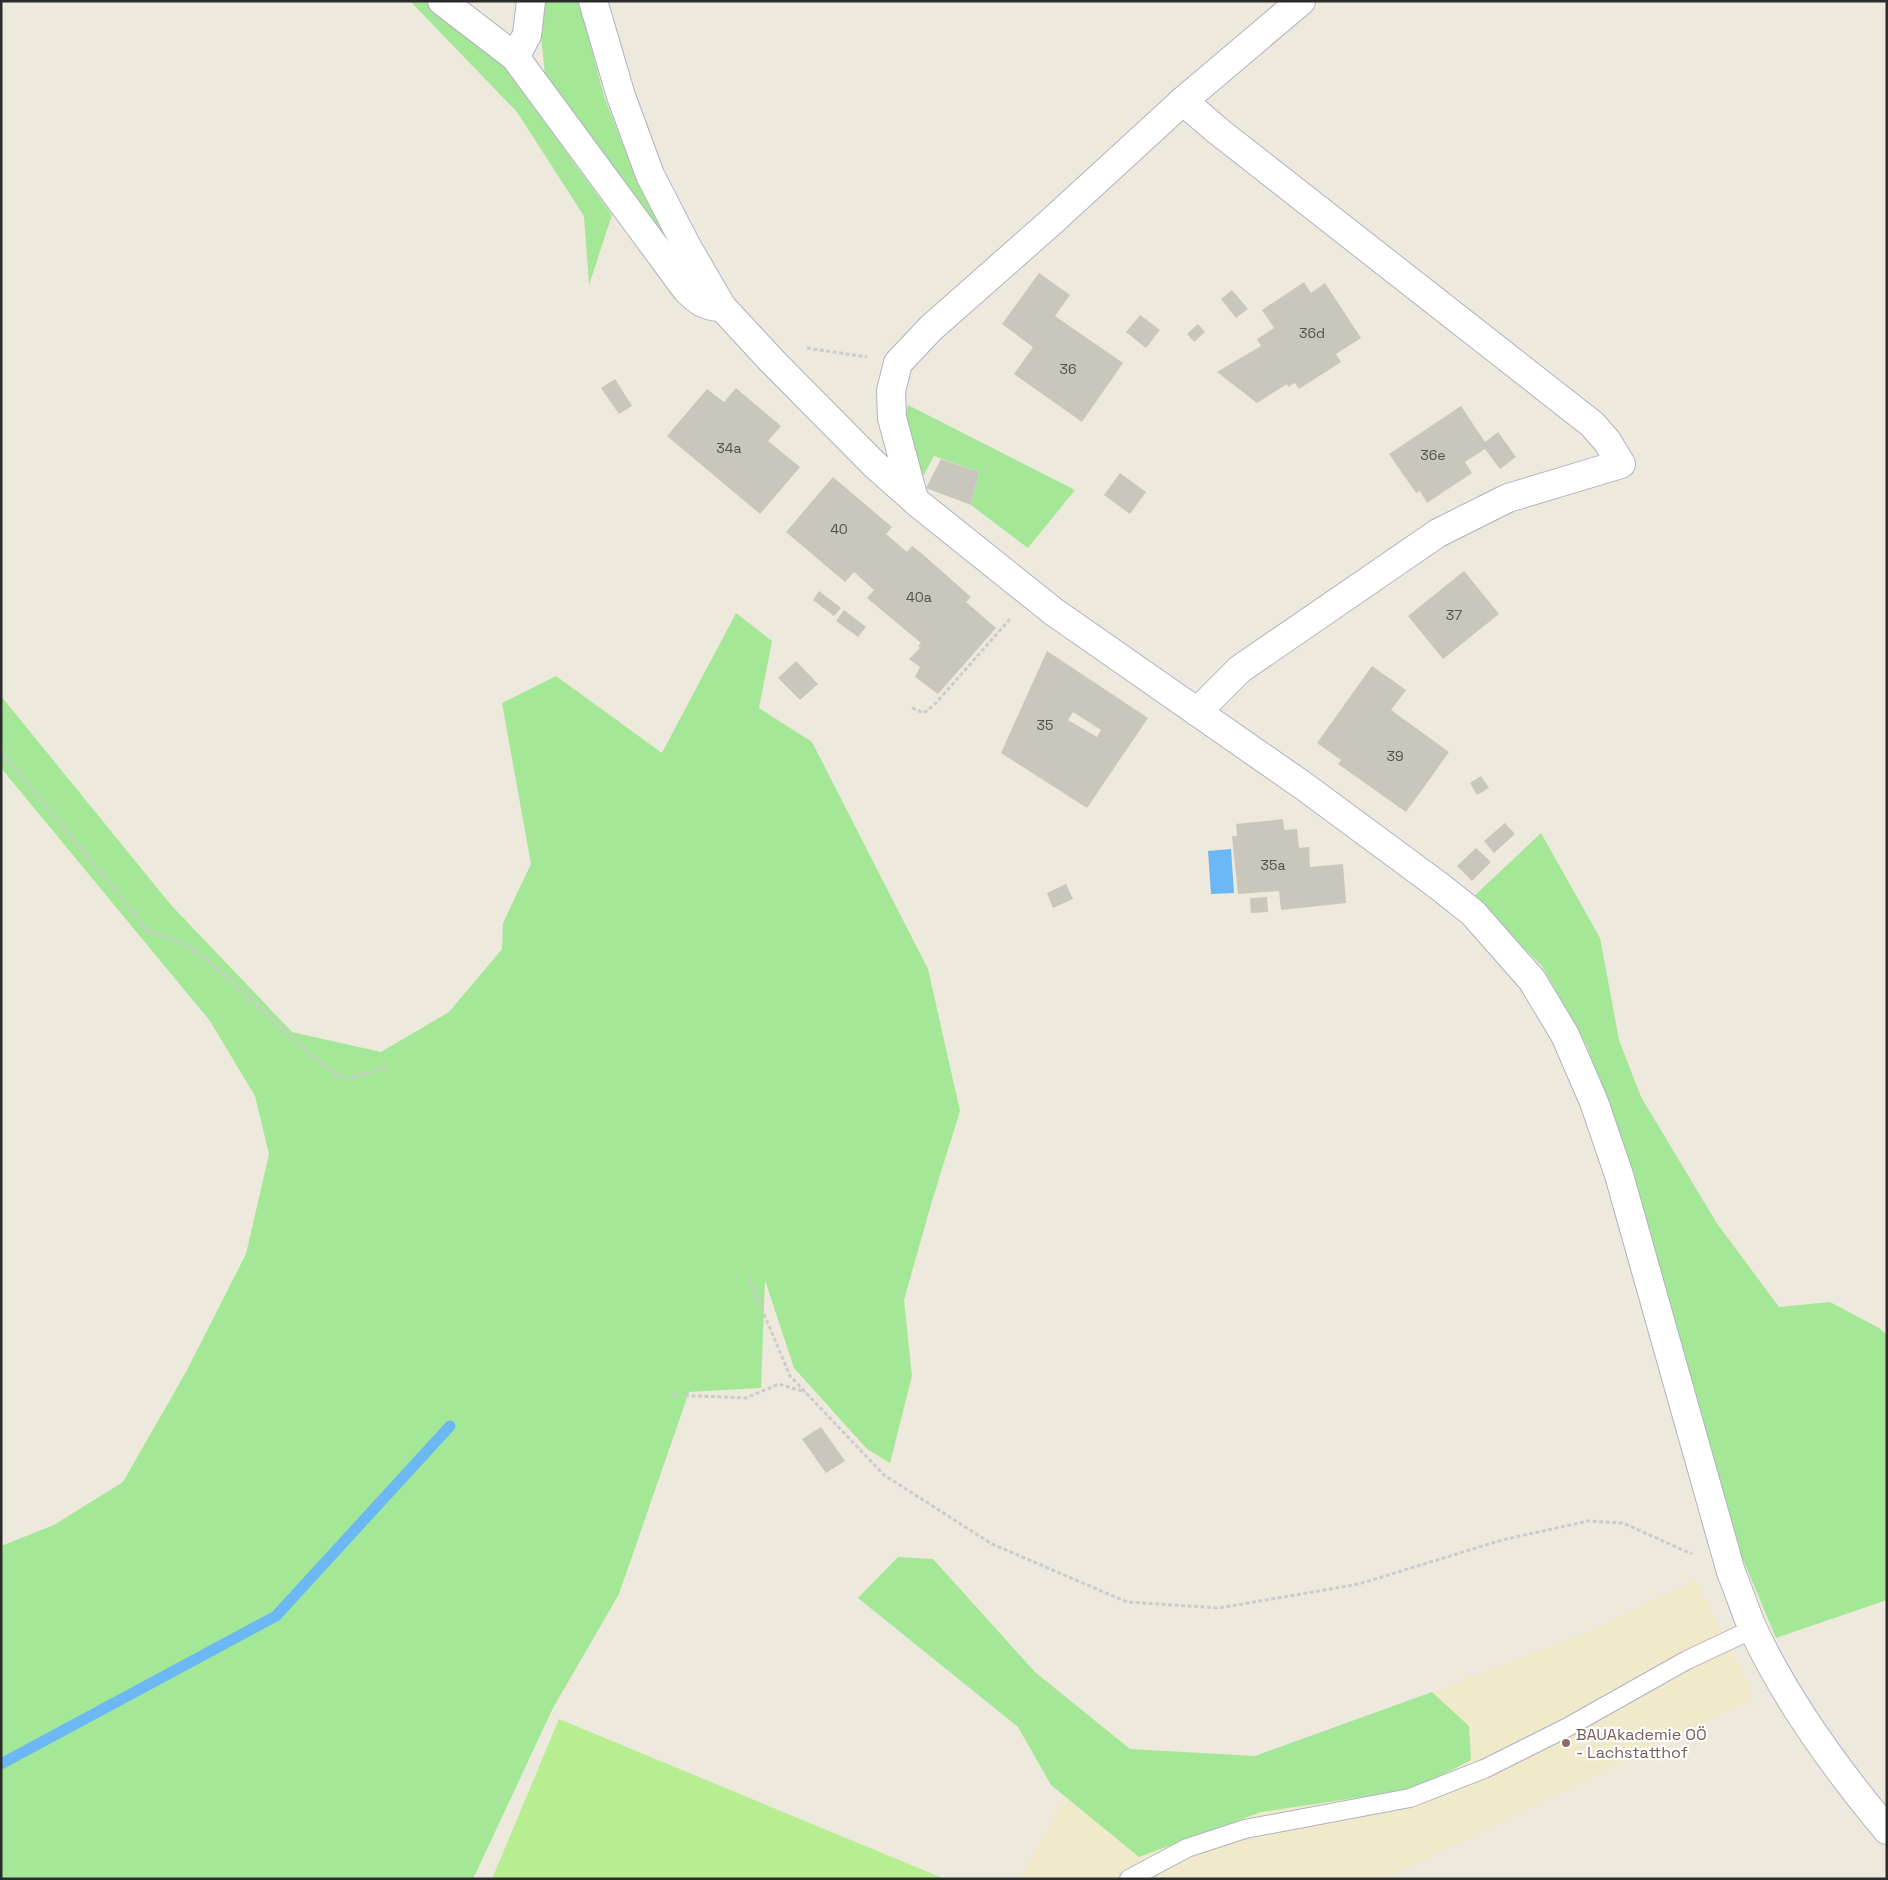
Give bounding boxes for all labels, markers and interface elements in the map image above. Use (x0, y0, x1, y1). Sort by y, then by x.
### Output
house number: 36d (1299, 324, 1325, 342)
house number: 36 (1059, 360, 1077, 378)
house number: 34a (716, 439, 742, 457)
house number: 36e (1420, 446, 1446, 464)
house number: 40 (830, 520, 848, 538)
house number: 40a (906, 588, 932, 606)
house number: 37 (1446, 606, 1462, 624)
house number: 35 (1037, 716, 1053, 734)
house number: 39 (1386, 747, 1404, 765)
house number: 35a (1261, 856, 1285, 874)
place label: BAUAkademie OÖ - Lachstatthof (1576, 1724, 1707, 1763)
marker: BAUAkademie OÖ - Lachstatthof (1560, 1737, 1572, 1749)

